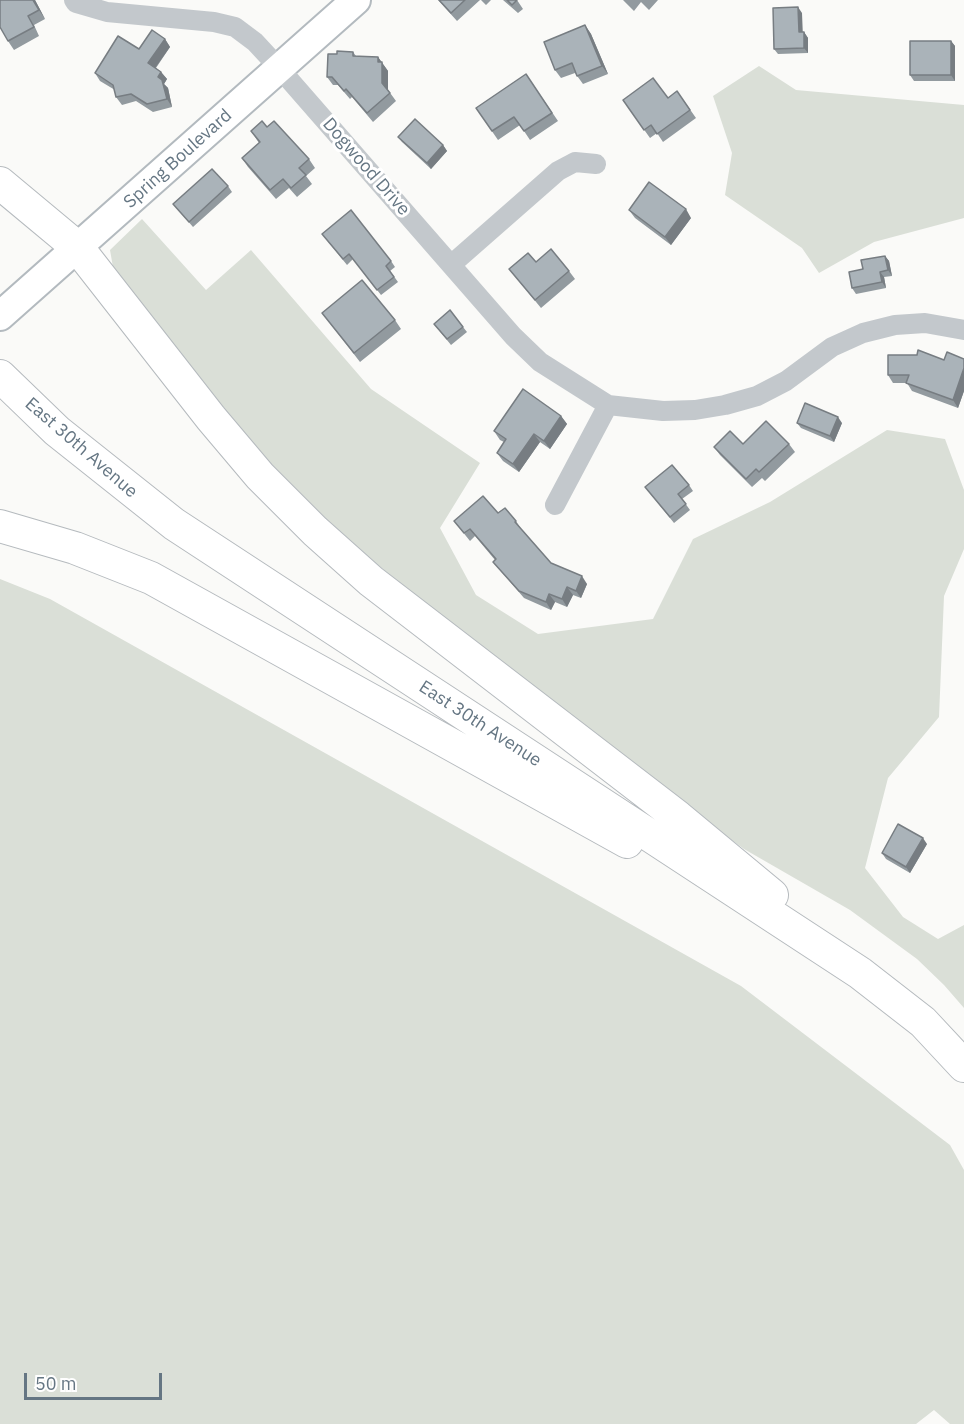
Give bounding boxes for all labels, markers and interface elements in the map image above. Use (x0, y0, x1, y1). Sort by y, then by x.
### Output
street label: Spring Boulevard (120, 105, 236, 213)
street label: Dogwood Drive (318, 114, 414, 220)
street label: East 30th Avenue (20, 393, 142, 503)
street label: East 30th Avenue (415, 676, 545, 772)
scale bar (27, 1361, 165, 1399)
text: 50 m (35, 1372, 77, 1395)

